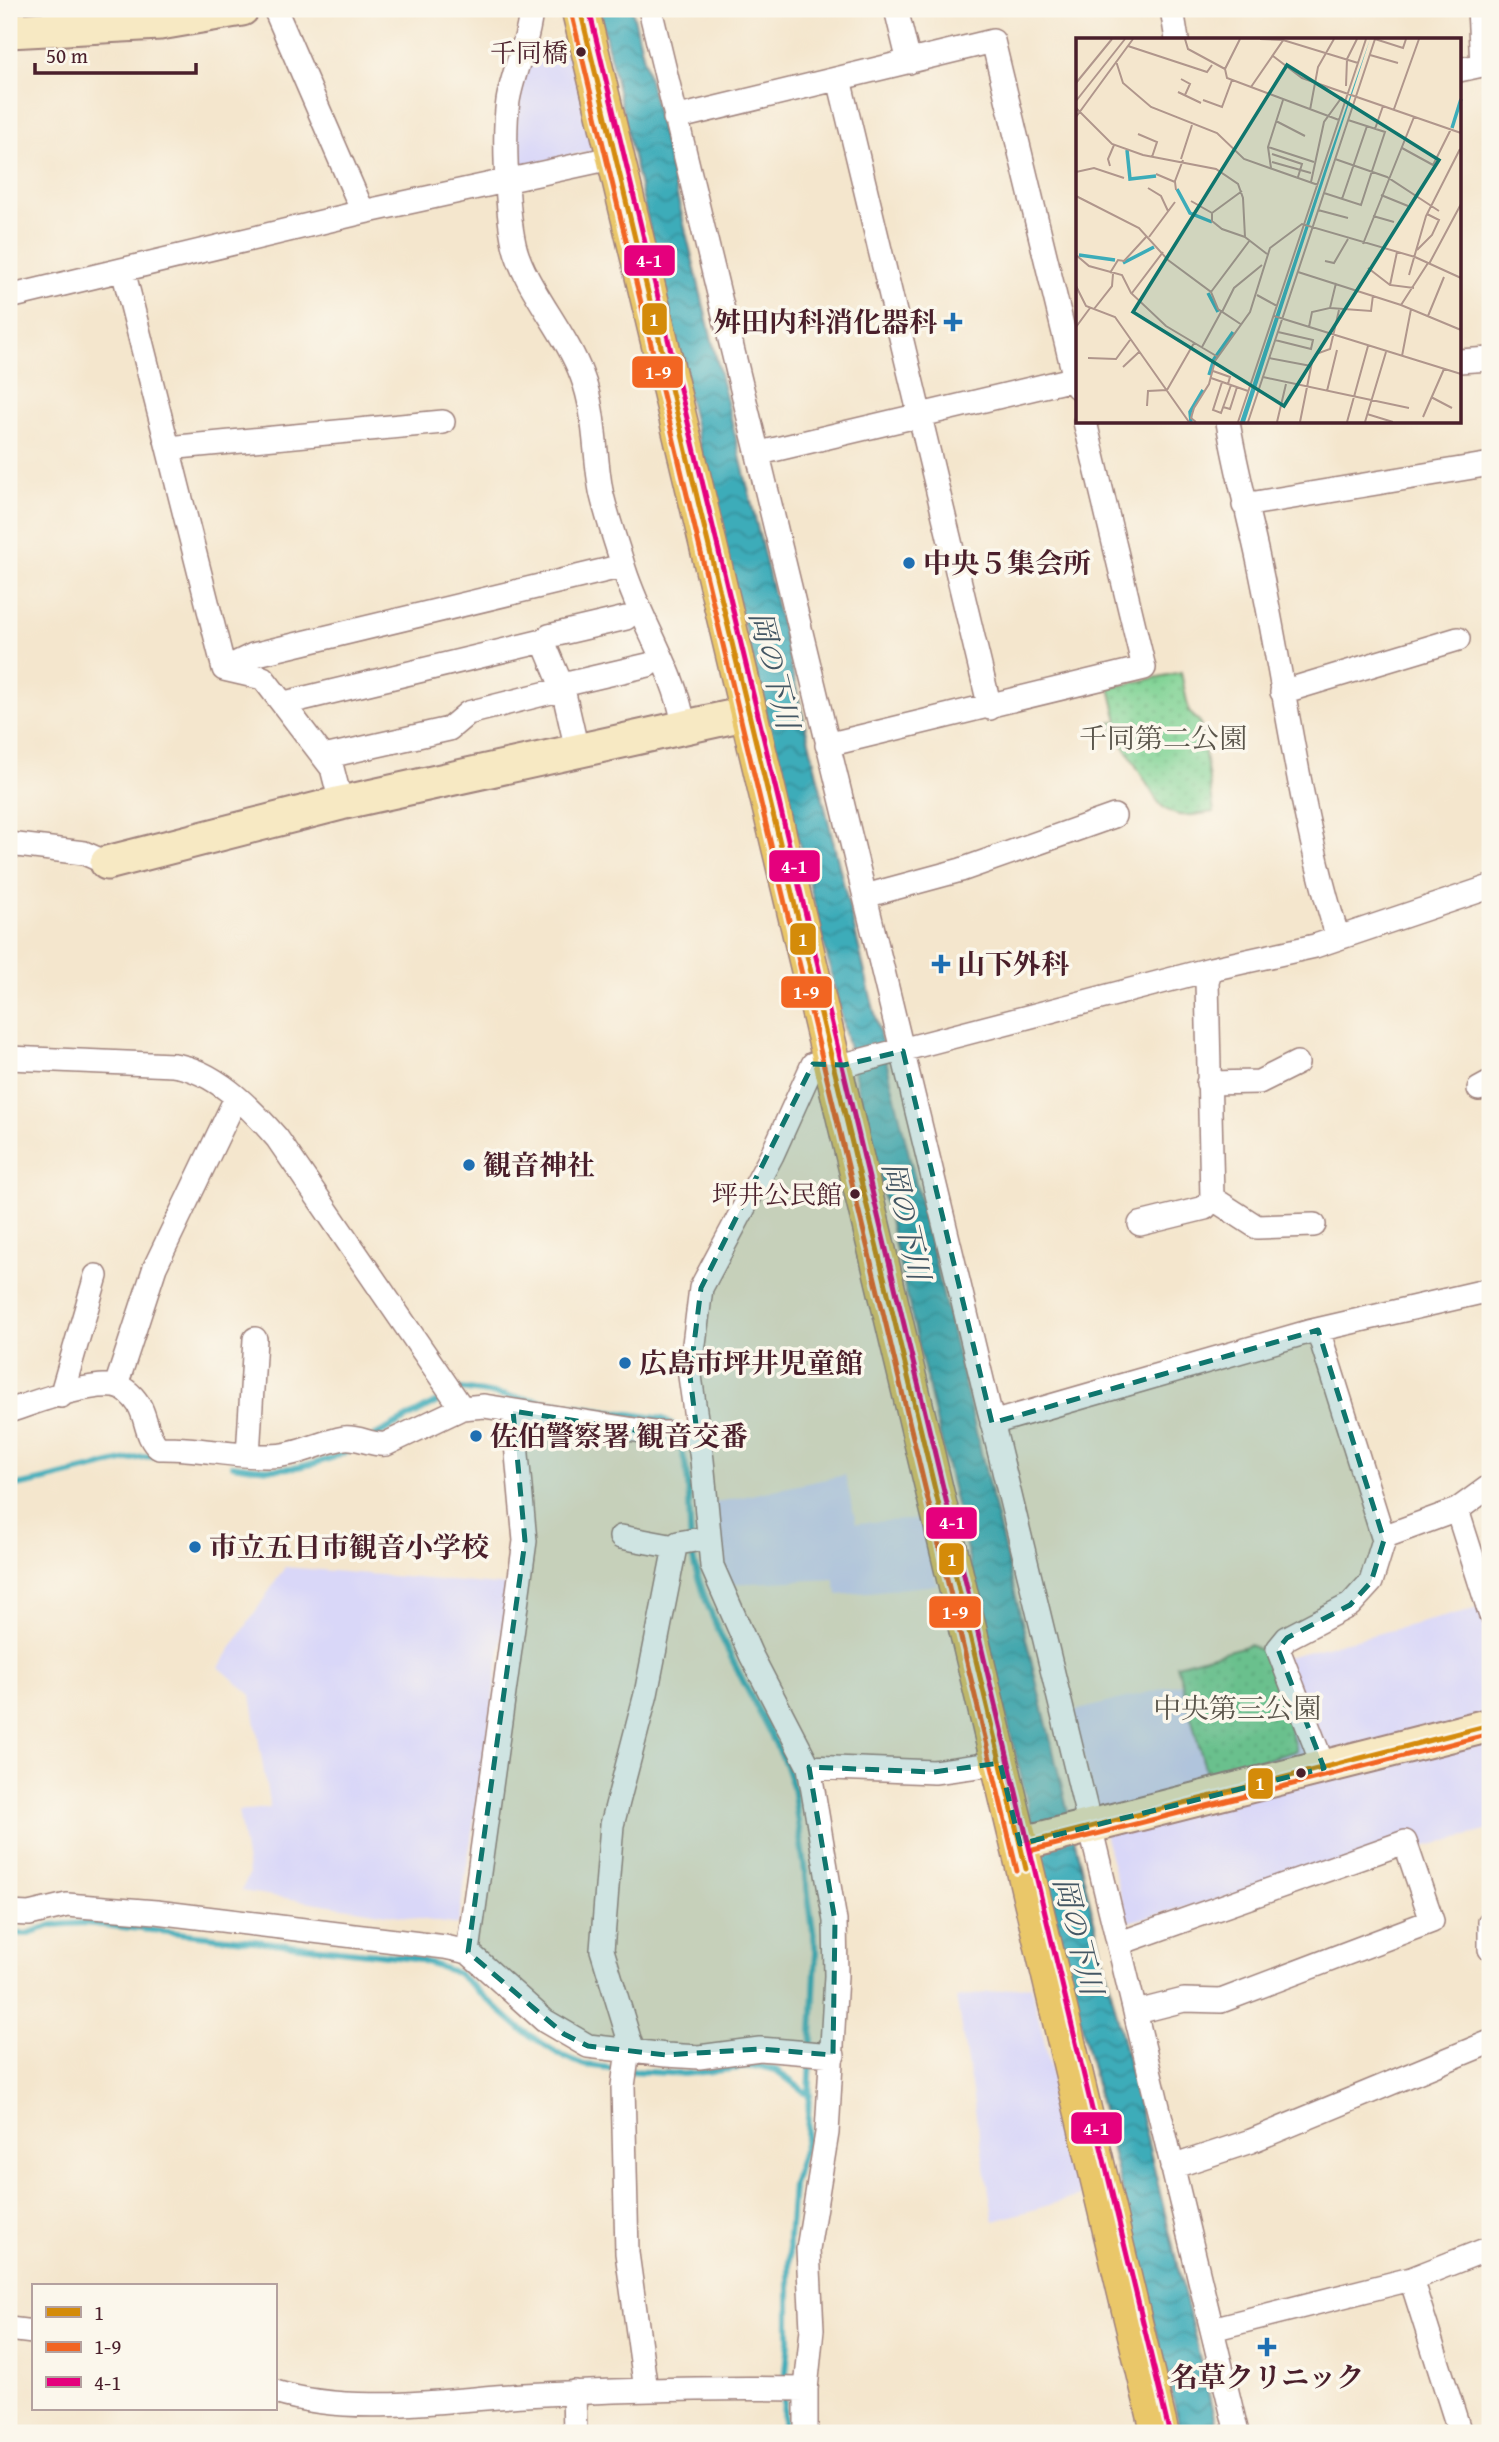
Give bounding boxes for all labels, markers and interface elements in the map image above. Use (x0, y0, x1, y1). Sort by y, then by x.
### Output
scale bar (35, 32, 196, 76)
place label: 千同橋 (490, 33, 568, 72)
inset map (1076, 38, 1460, 424)
text: 50 m (46, 40, 88, 71)
marker: 千同橋 (574, 45, 588, 59)
line badge: 4-1 (623, 244, 676, 277)
text: 4-1 (636, 246, 662, 274)
place label: 舛田内科消化器科 (713, 301, 938, 342)
line badge: 1 (641, 302, 668, 336)
text: 1 (649, 305, 659, 333)
marker: 舛田内科消化器科 (943, 312, 963, 332)
line badge: 1-9 (631, 355, 684, 389)
text: 1-9 (645, 358, 671, 386)
place label: 中央５集会所 (923, 542, 1091, 583)
marker: 中央５集会所 (901, 555, 917, 571)
water label: 岡の下川 (739, 606, 812, 736)
park label: 千同第二公園 (1079, 717, 1247, 758)
line badge: 4-1 (768, 849, 821, 883)
text: 4-1 (781, 852, 807, 880)
line badge: 1 (789, 922, 817, 956)
text: 1 (798, 925, 808, 953)
place label: 山下外科 (957, 943, 1070, 984)
marker: 山下外科 (931, 954, 951, 974)
line badge: 1-9 (780, 975, 833, 1009)
text: 1-9 (793, 978, 819, 1006)
place label: 観音神社 (483, 1144, 595, 1185)
marker: 観音神社 (461, 1157, 477, 1173)
water label: 岡の下川 (872, 1157, 943, 1287)
place label: 坪井公民館 (712, 1175, 842, 1214)
marker: 坪井公民館 (848, 1187, 862, 1201)
place label: 広島市坪井児童館 (639, 1342, 863, 1383)
marker: 広島市坪井児童館 (617, 1355, 633, 1371)
place label: 佐伯警察署 観音交番 (490, 1415, 748, 1456)
marker: 佐伯警察署 観音交番 (468, 1428, 484, 1444)
line badge: 4-1 (925, 1506, 978, 1540)
text: 4-1 (939, 1508, 965, 1536)
place label: 市立五日市観音小学校 (209, 1526, 489, 1567)
marker: 市立五日市観音小学校 (187, 1539, 203, 1555)
line badge: 1 (938, 1542, 965, 1576)
text: 1 (947, 1545, 957, 1573)
line badge: 1-9 (928, 1595, 982, 1629)
text: 1-9 (942, 1598, 968, 1626)
park label: 中央第三公園 (1153, 1687, 1321, 1728)
unlabelled marker (1294, 1766, 1308, 1780)
line badge: 1 (1247, 1767, 1274, 1800)
text: 1 (1255, 1769, 1265, 1797)
water label: 岡の下川 (1043, 1872, 1116, 2002)
line badge: 4-1 (1070, 2111, 1123, 2145)
text: 4-1 (1083, 2114, 1109, 2142)
legend (32, 2284, 276, 2410)
text: 1 (94, 2297, 104, 2328)
text: 1-9 (94, 2331, 121, 2362)
marker: 名草クリニック (1257, 2337, 1277, 2357)
place label: 名草クリニック (1170, 2356, 1364, 2397)
text: 4-1 (94, 2367, 121, 2398)

